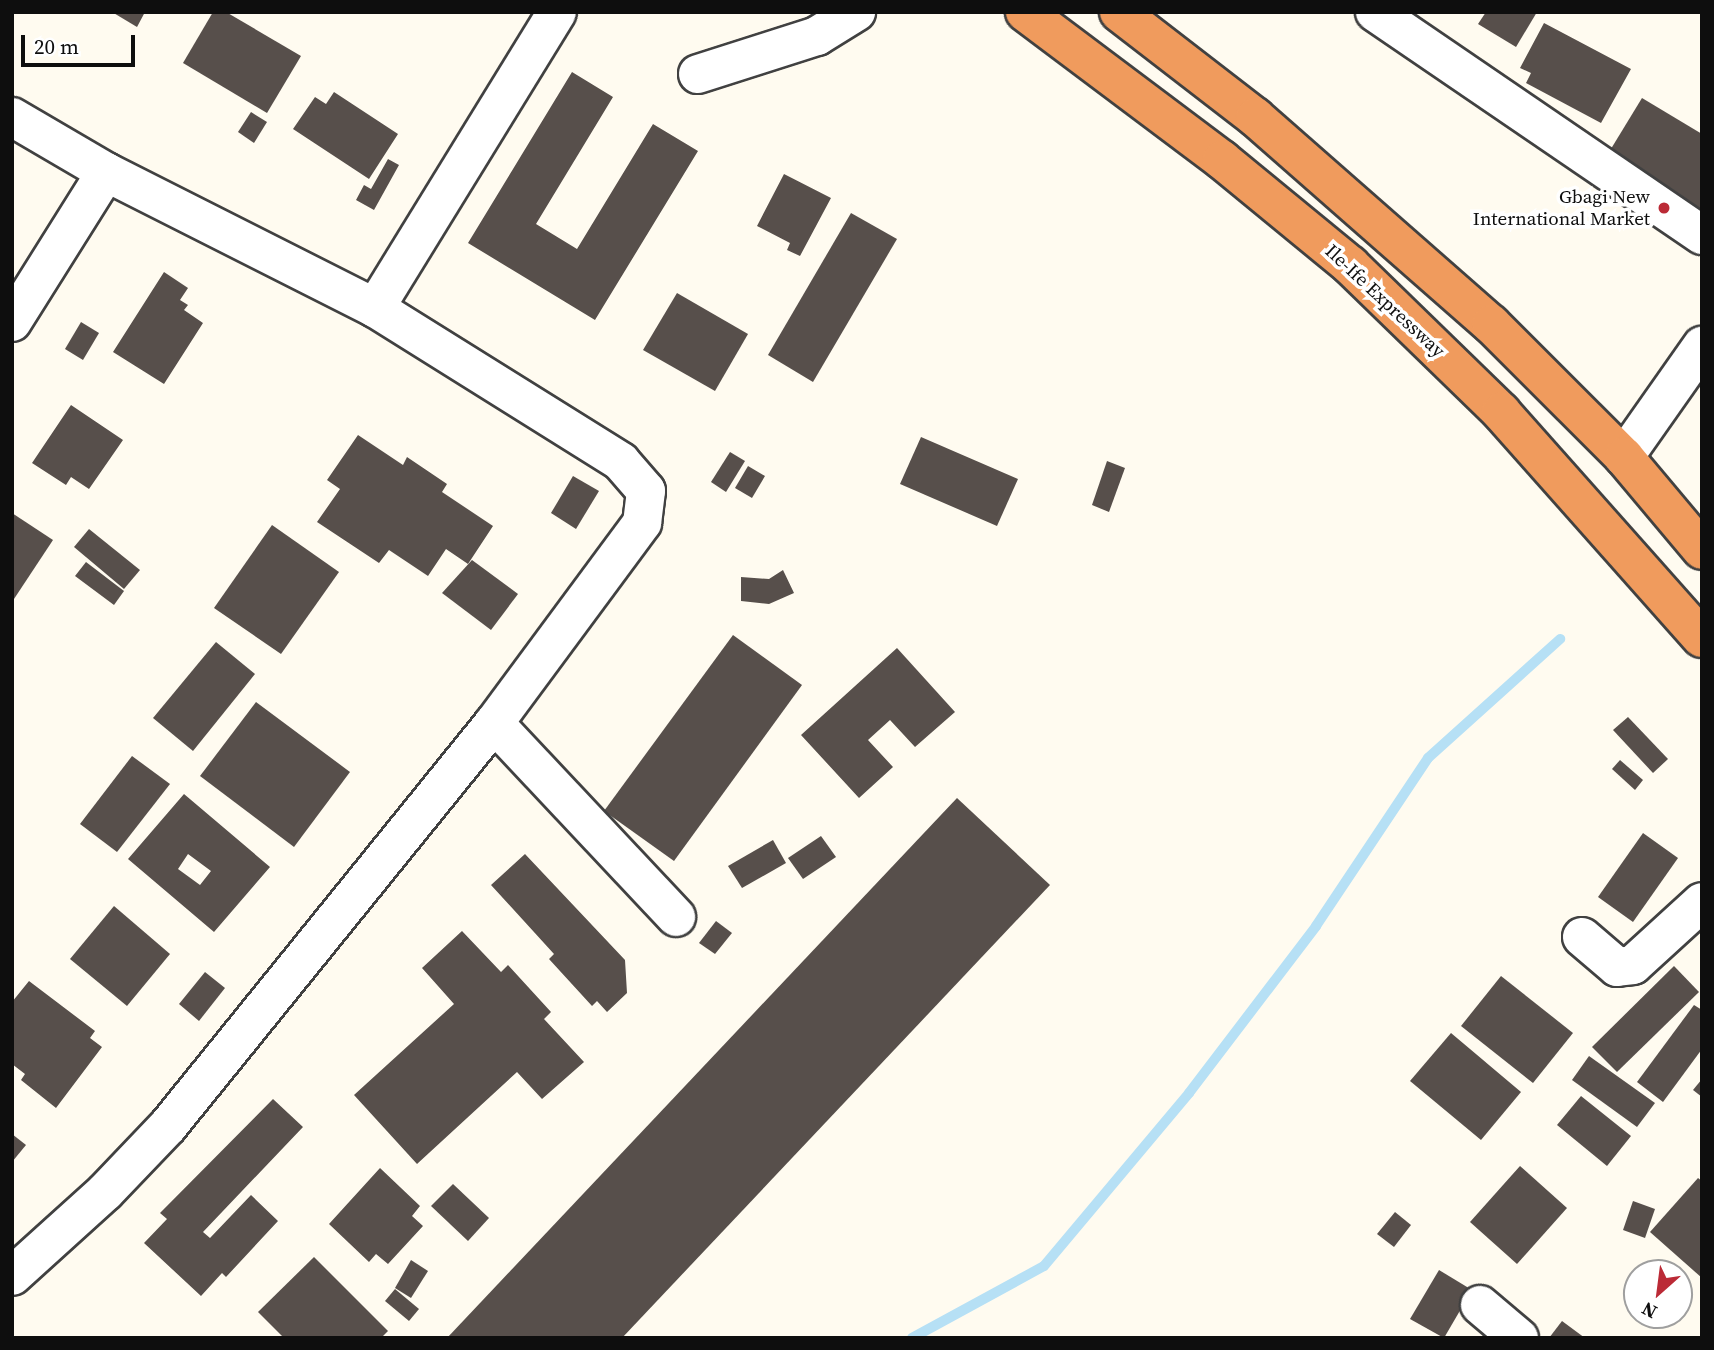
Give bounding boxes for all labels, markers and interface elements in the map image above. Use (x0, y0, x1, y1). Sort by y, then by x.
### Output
scale bar (24, 21, 138, 65)
text: 20 m (34, 32, 79, 61)
place label: Gbagi New International Market (1473, 186, 1650, 230)
marker: Gbagi New International Market (1656, 200, 1672, 216)
street label: Ile-Ife Expressway (1320, 240, 1450, 362)
north arrow (1623, 1259, 1693, 1329)
text: N (1637, 1296, 1661, 1326)

